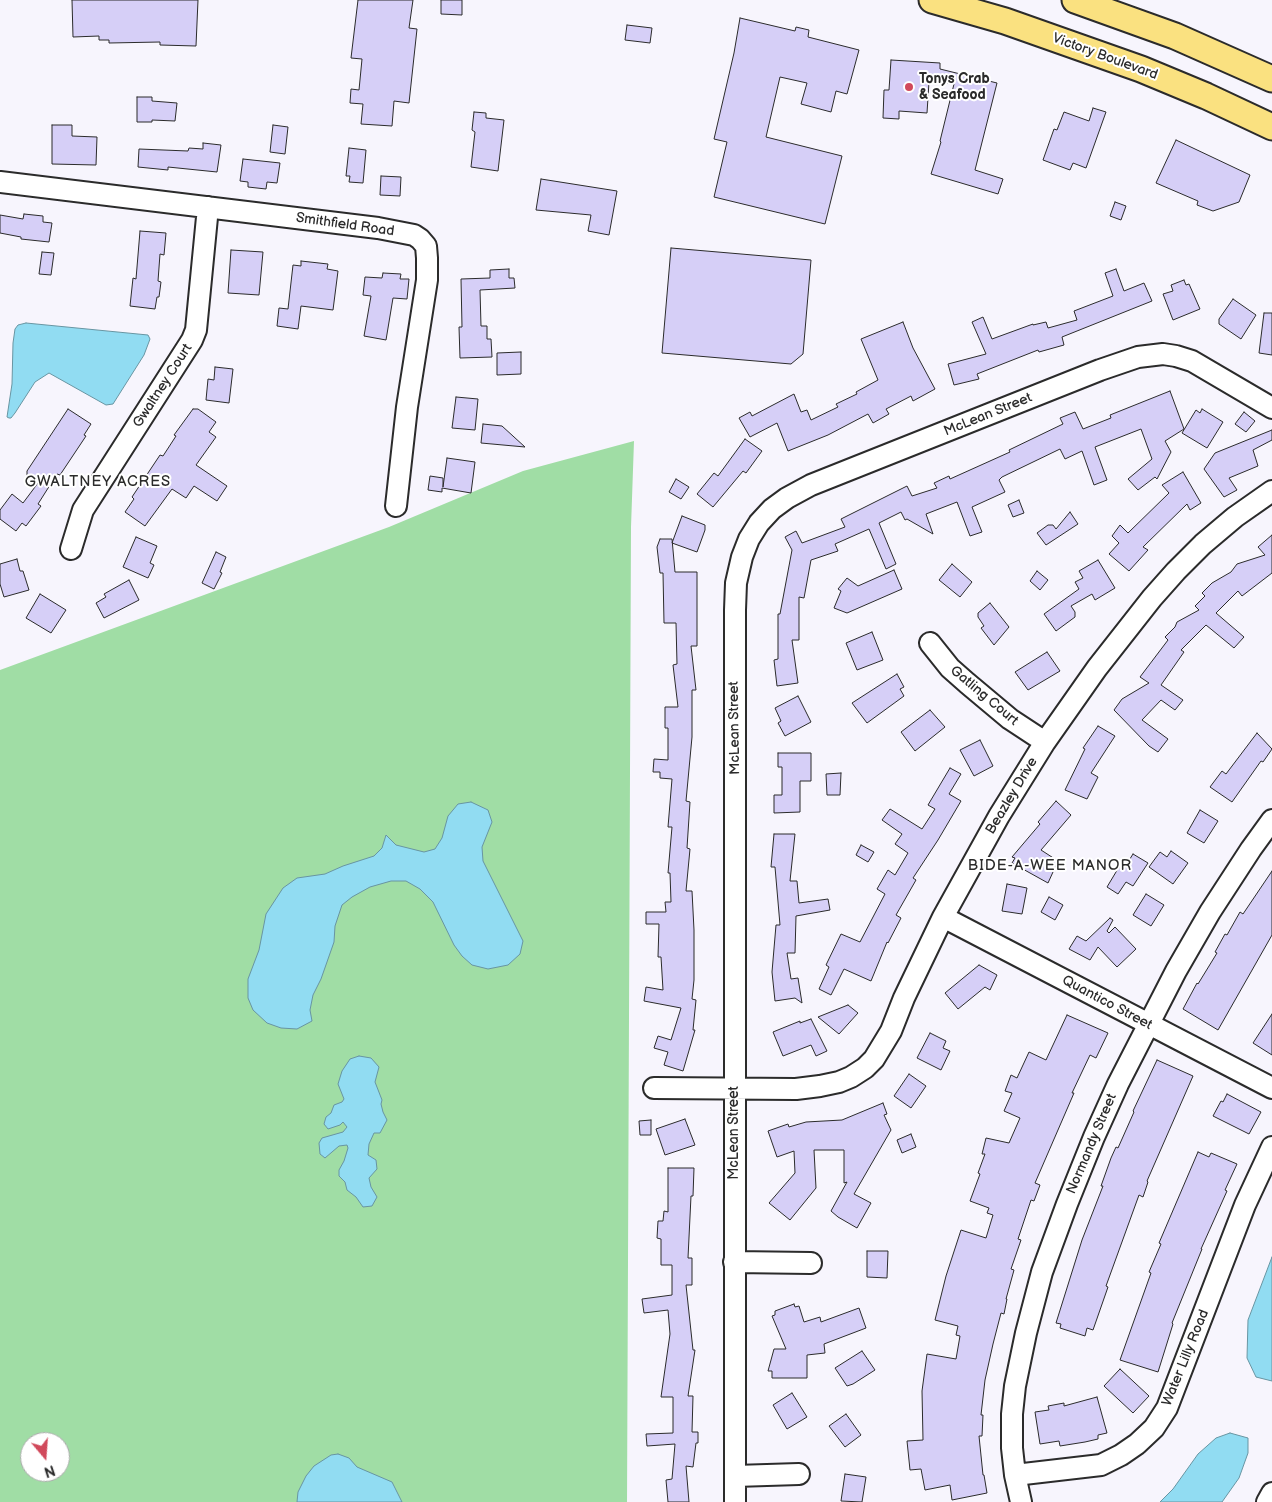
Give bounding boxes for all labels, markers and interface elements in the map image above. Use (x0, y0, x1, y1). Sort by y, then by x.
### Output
street label: Victory Boulevard (1050, 30, 1160, 84)
place label: Tonys Crab & Seafood (919, 71, 990, 104)
marker: Tonys Crab & Seafood (903, 81, 915, 93)
street label: Smithfield Road (295, 210, 395, 240)
street label: Gwaltney Court (130, 341, 196, 431)
street label: McLean Street (942, 390, 1034, 440)
district label: GWALTNEY ACRES (23, 473, 173, 491)
street label: Gatling Court (946, 663, 1022, 729)
street label: McLean Street (726, 681, 744, 775)
street label: Beazley Drive (982, 755, 1042, 837)
district label: BIDE-A-WEE MANOR (966, 857, 1134, 875)
street label: Quantico Street (1059, 972, 1155, 1034)
street label: McLean Street (726, 1086, 742, 1180)
street label: Normandy Street (1063, 1091, 1121, 1197)
street label: Water Lilly Road (1159, 1307, 1213, 1409)
north arrow (20, 1432, 70, 1482)
text: N (42, 1461, 57, 1480)

